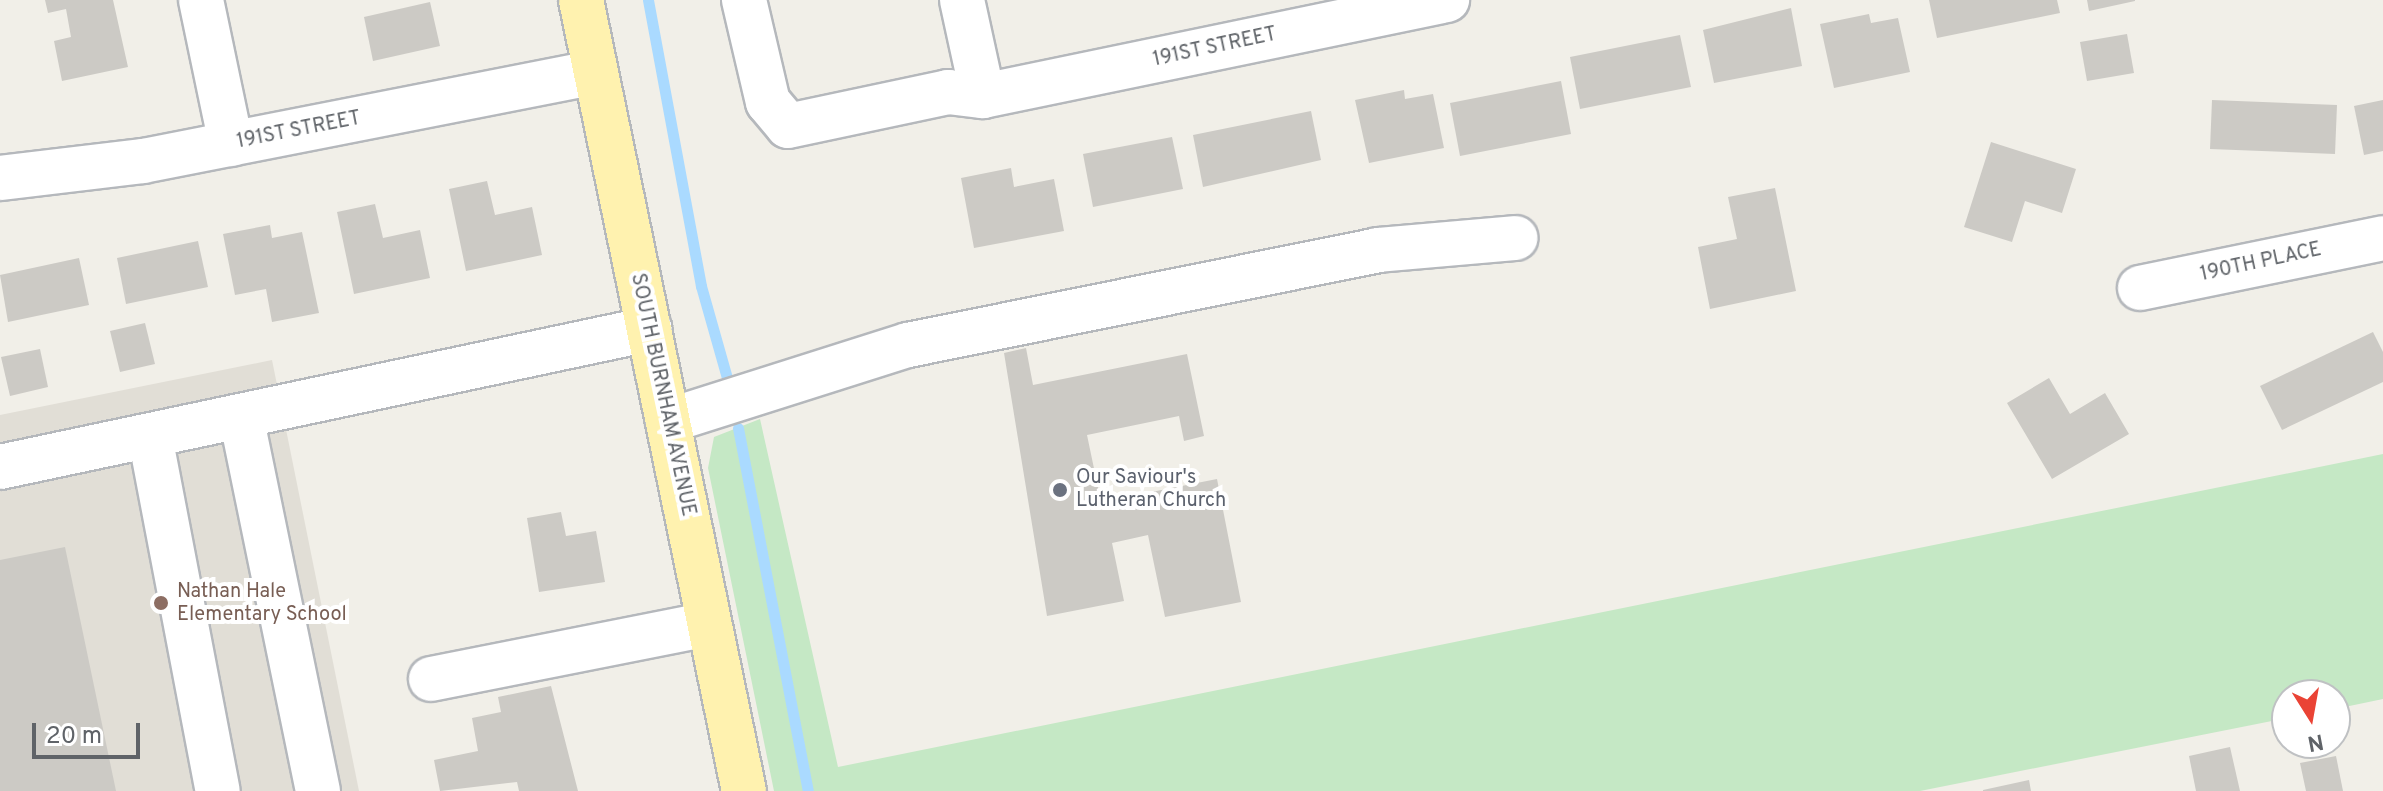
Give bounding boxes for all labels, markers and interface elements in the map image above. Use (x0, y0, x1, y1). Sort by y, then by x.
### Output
street label: 191ST STREET (1151, 23, 1279, 73)
street label: 191ST STREET (234, 107, 364, 155)
street label: 190TH PLACE (2198, 238, 2324, 288)
street label: SOUTH BURNHAM AVENUE (624, 271, 700, 519)
place label: Our Saviour's Lutheran Church (1076, 466, 1226, 513)
marker: Our Saviour's Lutheran Church (1051, 481, 1069, 499)
place label: Nathan Hale Elementary School (177, 580, 347, 627)
marker: Nathan Hale Elementary School (152, 594, 170, 612)
north arrow (2271, 679, 2351, 759)
scale bar (36, 707, 144, 757)
text: 20 m (46, 722, 102, 752)
text: N (2305, 726, 2326, 756)

